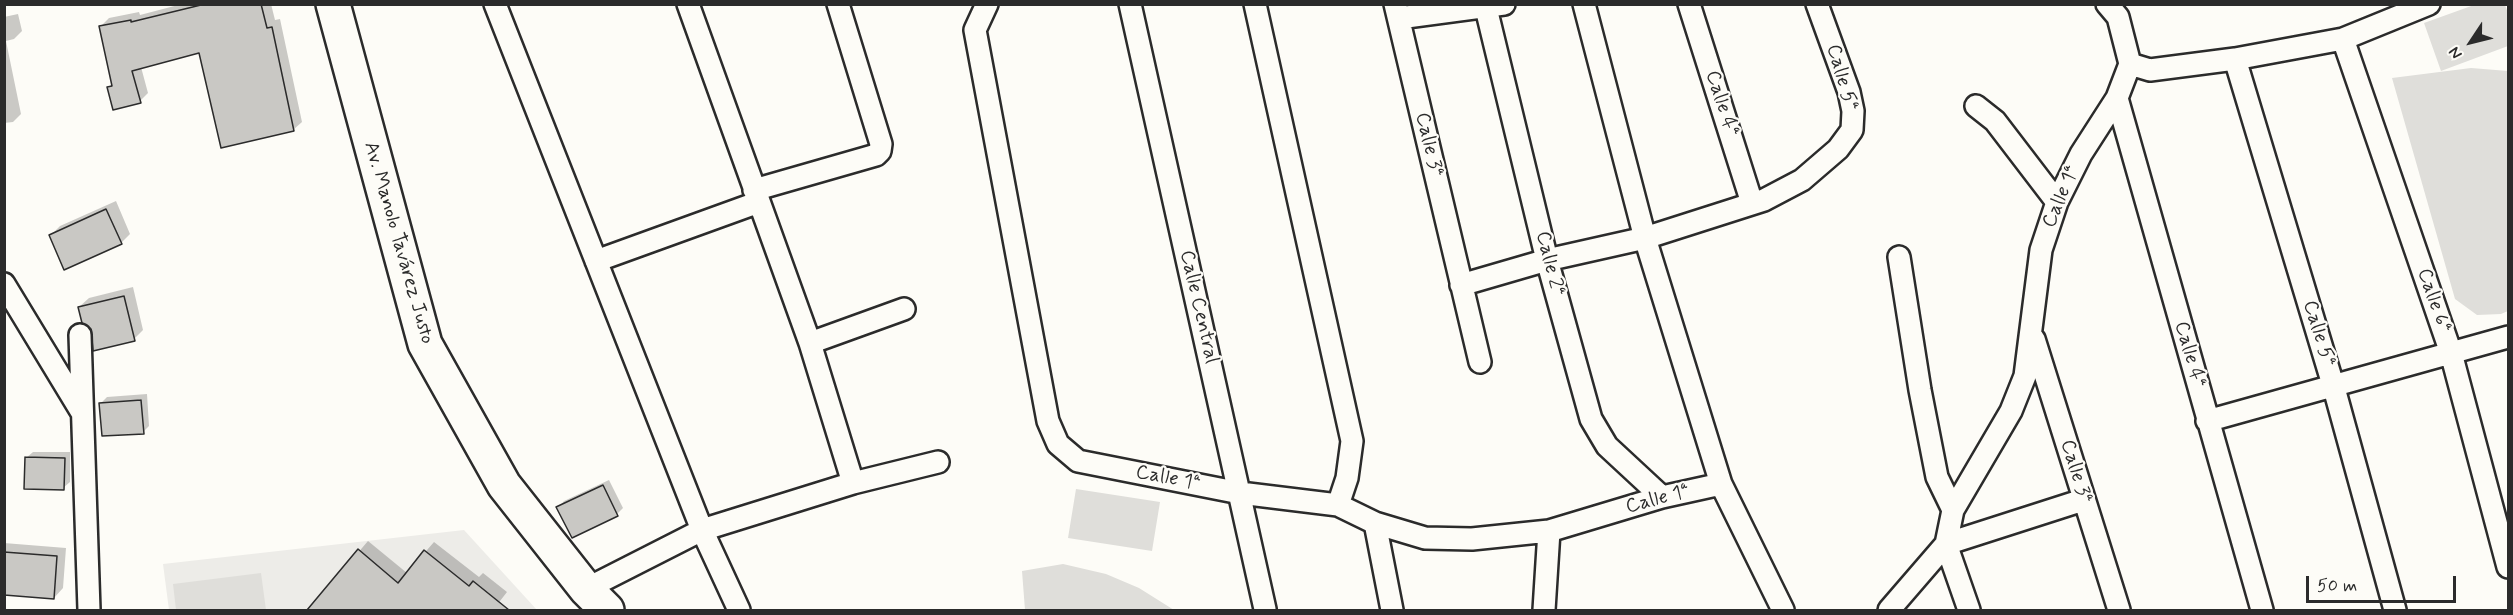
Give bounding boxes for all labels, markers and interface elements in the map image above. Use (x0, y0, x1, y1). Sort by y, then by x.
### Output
north arrow (2441, 12, 2501, 72)
street label: Calle 5ª (1820, 42, 1862, 114)
text: N (2444, 42, 2468, 63)
street label: Calle 4ª (1699, 68, 1743, 140)
street label: Calle 3ª (1409, 110, 1447, 180)
street label: Av. Manolo Tavárez Justo (358, 139, 438, 347)
street label: Calle 1ª (2038, 162, 2086, 232)
street label: Calle 2ª (1529, 229, 1569, 299)
street label: Calle Central (1173, 248, 1223, 366)
street label: Calle 6ª (2411, 266, 2455, 336)
street label: Calle 5ª (2296, 298, 2340, 370)
street label: Calle 4ª (2168, 319, 2210, 391)
street label: Calle 3ª (2054, 437, 2096, 507)
street label: Calle 1ª (1134, 461, 1202, 497)
street label: Calle 1ª (1623, 480, 1693, 520)
scale bar (2309, 564, 2459, 602)
text: 50 m (2317, 574, 2357, 598)

